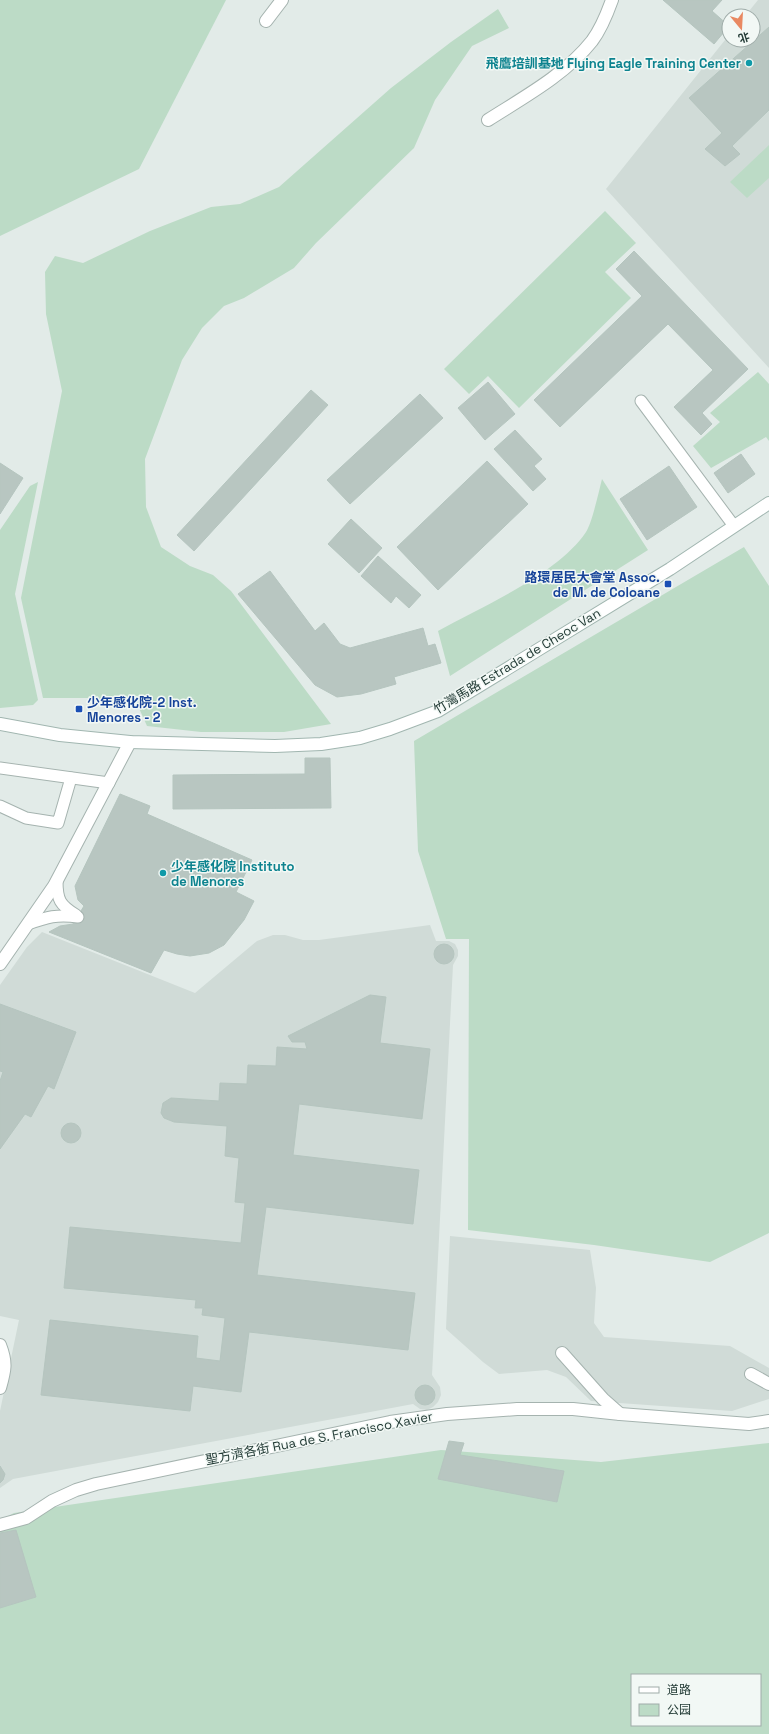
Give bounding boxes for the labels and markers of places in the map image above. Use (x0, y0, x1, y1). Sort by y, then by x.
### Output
place label: 飛鷹培訓基地 Flying Eagle Training Center (486, 55, 741, 72)
marker: 飛鷹培訓基地 Flying Eagle Training Center (744, 58, 754, 68)
place label: 路環居民大會堂 Assoc. de M. de Coloane (524, 569, 660, 601)
marker: 路環居民大會堂 Assoc. de M. de Coloane (663, 579, 673, 589)
place label: 少年感化院-2 Inst. Menores - 2 (87, 694, 197, 726)
marker: 少年感化院-2 Inst. Menores - 2 (74, 704, 84, 714)
place label: 少年感化院 Instituto de Menores (171, 858, 294, 890)
marker: 少年感化院 Instituto de Menores (158, 868, 168, 878)

